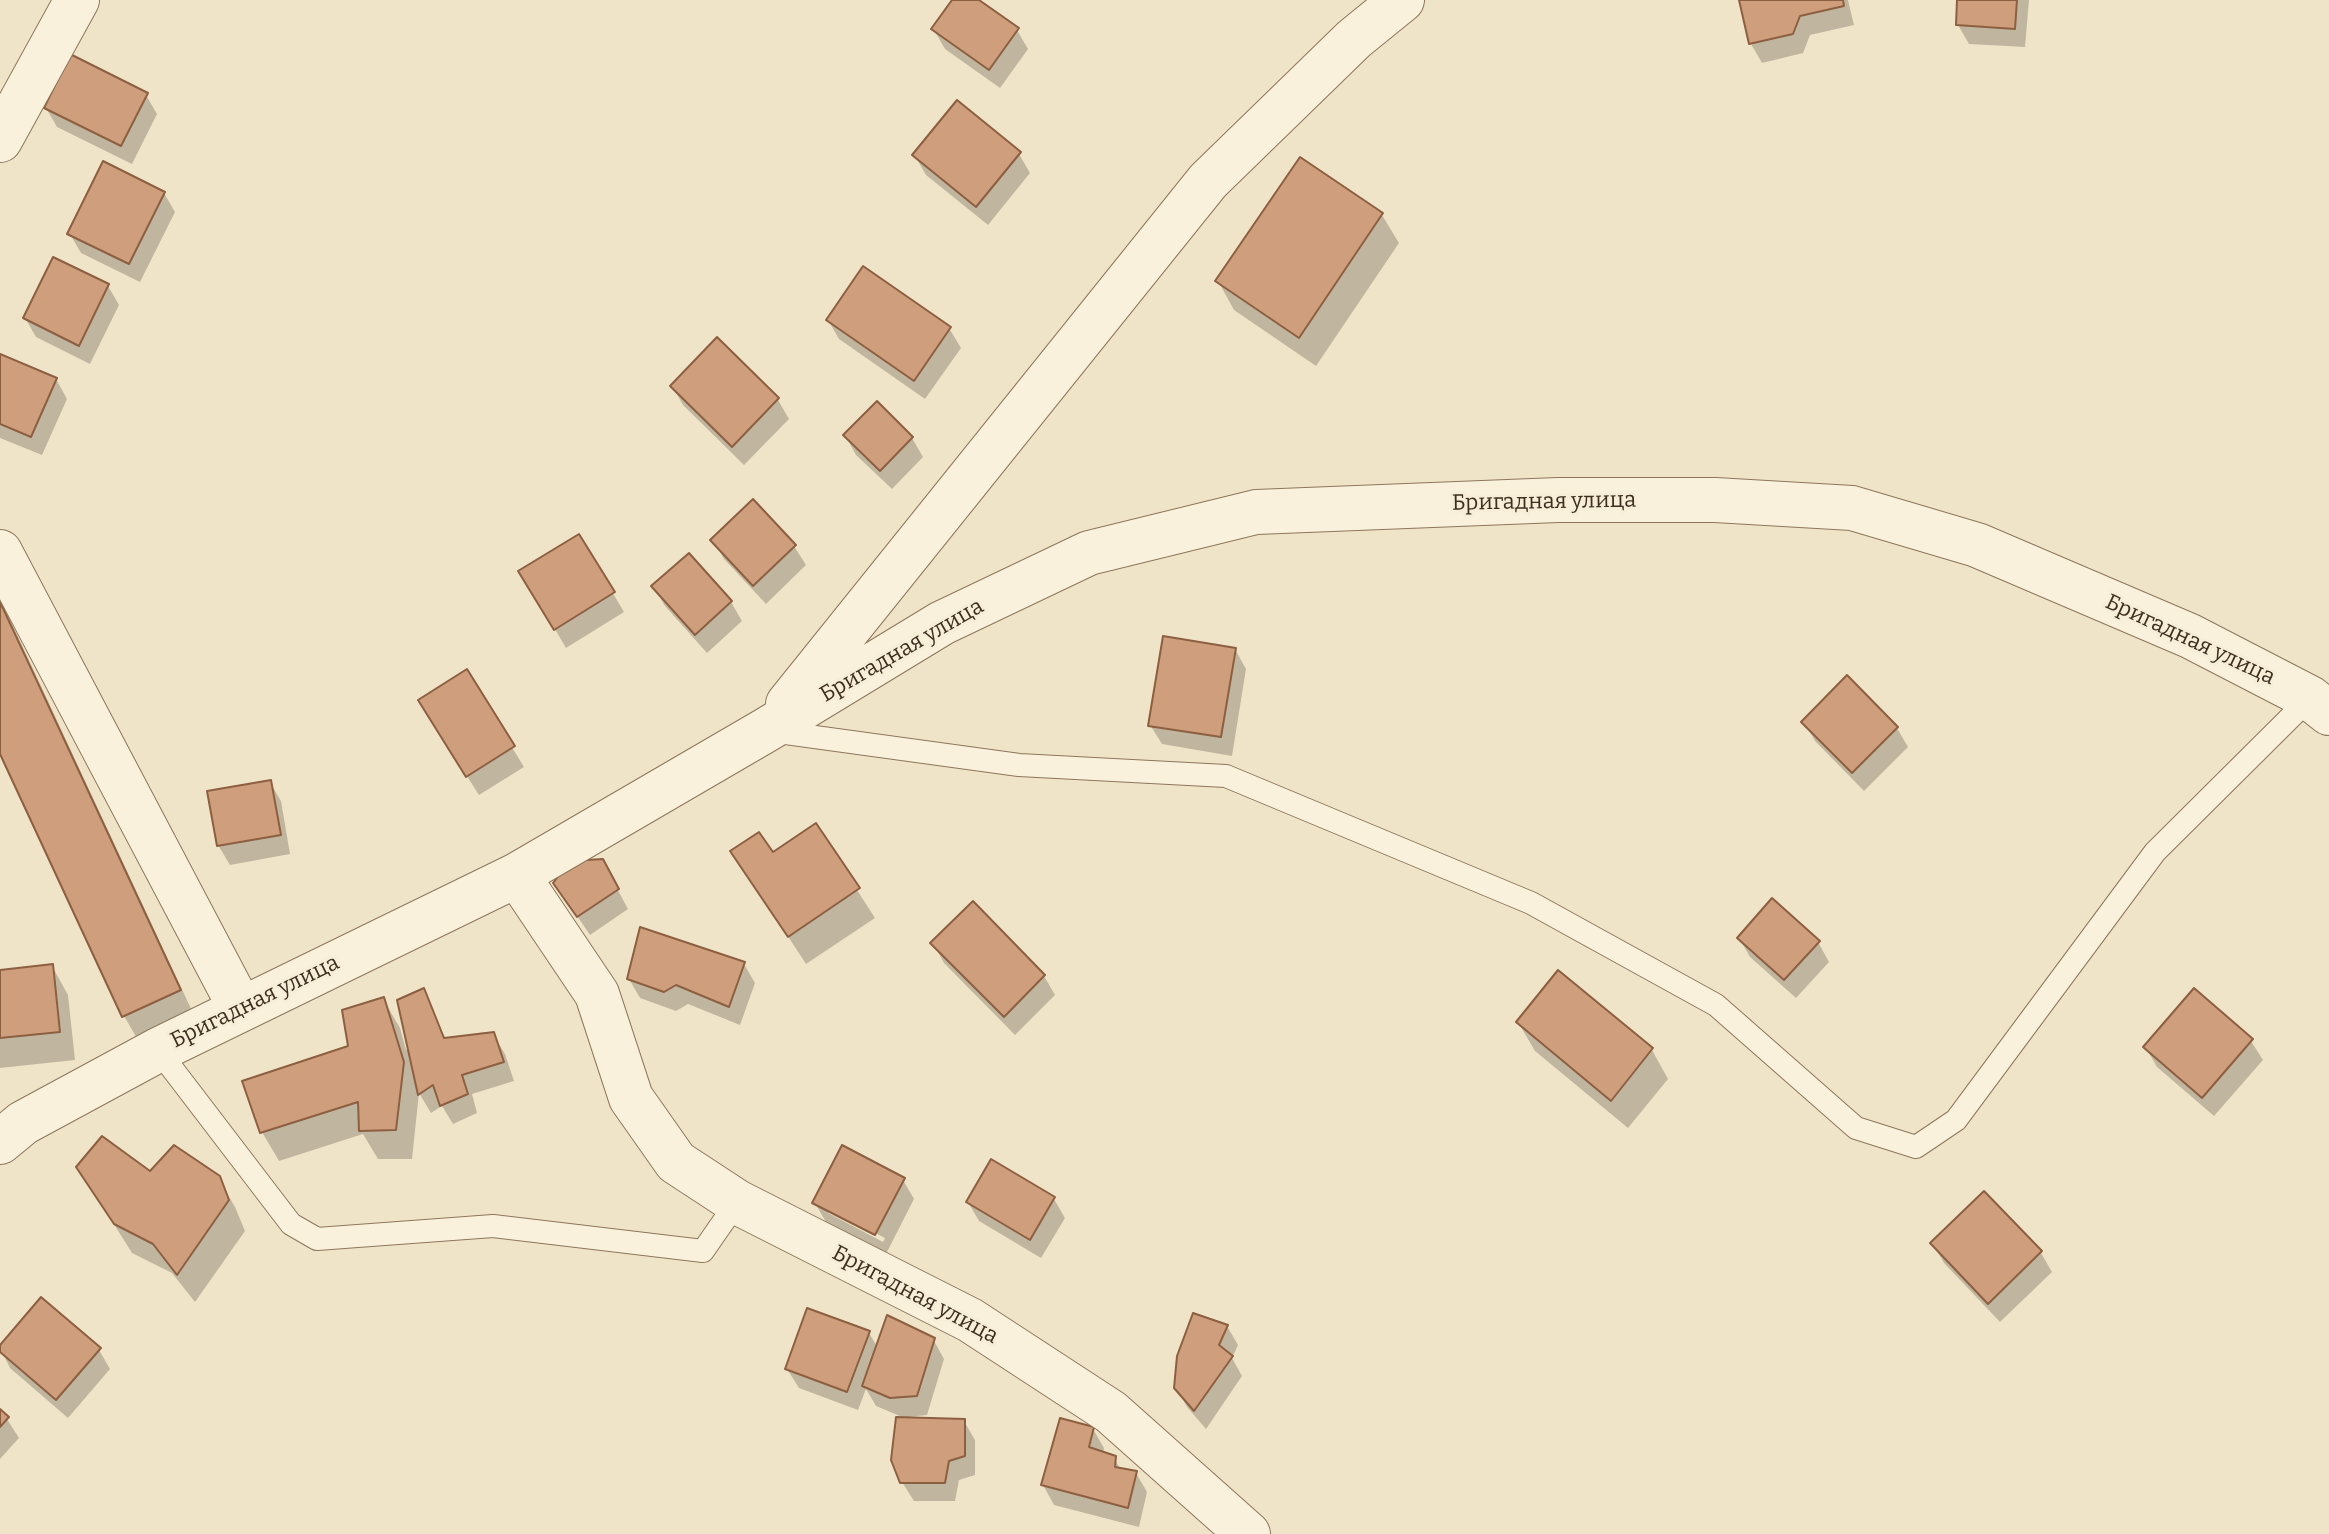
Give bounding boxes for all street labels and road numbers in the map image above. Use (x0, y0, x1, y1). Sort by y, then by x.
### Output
street label: Бригадная улица (1452, 487, 1636, 517)
street label: Бригадная улица (2101, 589, 2279, 691)
street label: Бригадная улица (816, 594, 988, 708)
street label: Бригадная улица (166, 950, 344, 1054)
street label: Бригадная улица (827, 1240, 1003, 1350)

